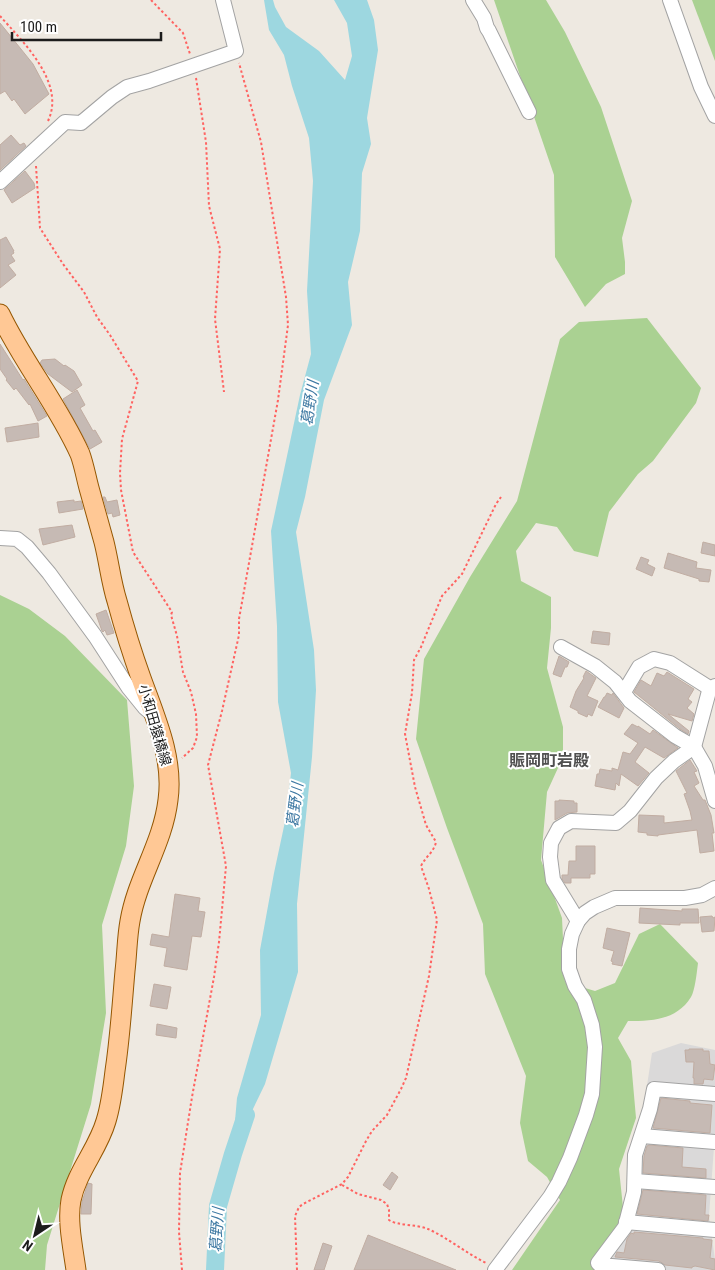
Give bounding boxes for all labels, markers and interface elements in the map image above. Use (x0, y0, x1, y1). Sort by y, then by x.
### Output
scale bar (12, 10, 161, 42)
text: 100 m (20, 18, 57, 36)
water label: 葛野川 (298, 377, 323, 427)
street label: 小和田猿橋線 (136, 682, 174, 768)
district label: 賑岡町岩殿 (509, 751, 589, 770)
water label: 葛野川 (283, 780, 307, 828)
water label: 葛野川 (206, 1205, 228, 1253)
north arrow (10, 1210, 60, 1260)
text: N (19, 1237, 36, 1255)

